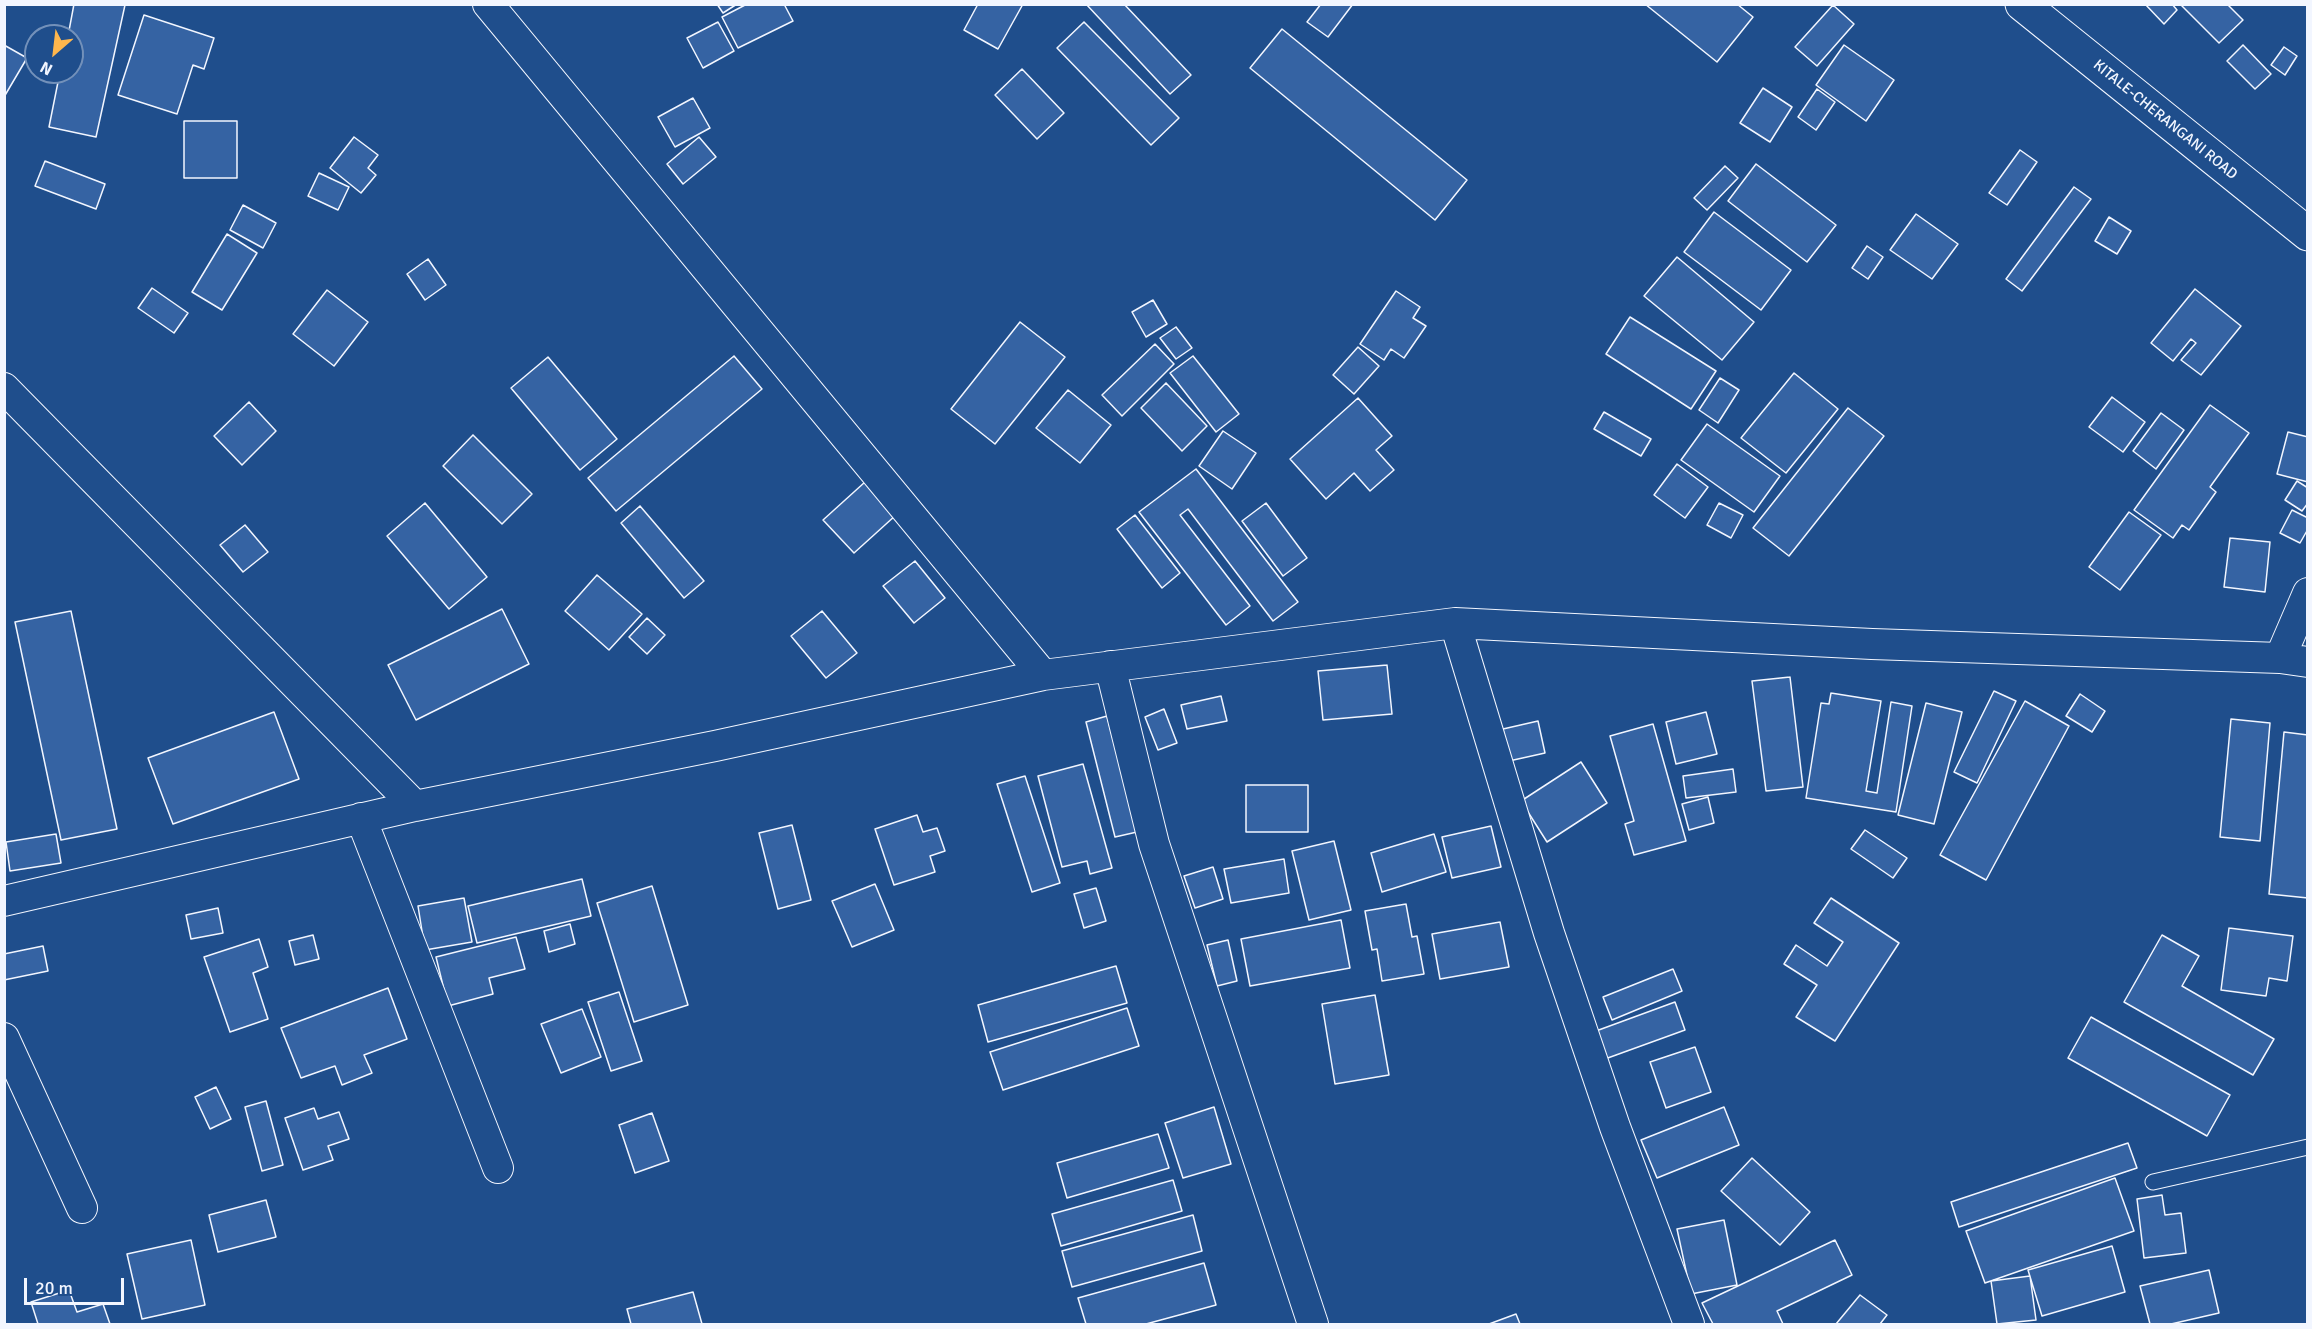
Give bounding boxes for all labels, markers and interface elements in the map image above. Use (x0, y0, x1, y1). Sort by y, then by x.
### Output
north arrow (24, 24, 84, 84)
street label: KITALE-CHERANGANI ROAD (2089, 56, 2241, 184)
text: N (37, 57, 56, 80)
scale bar (27, 1266, 128, 1304)
text: 20 m (35, 1277, 73, 1299)

